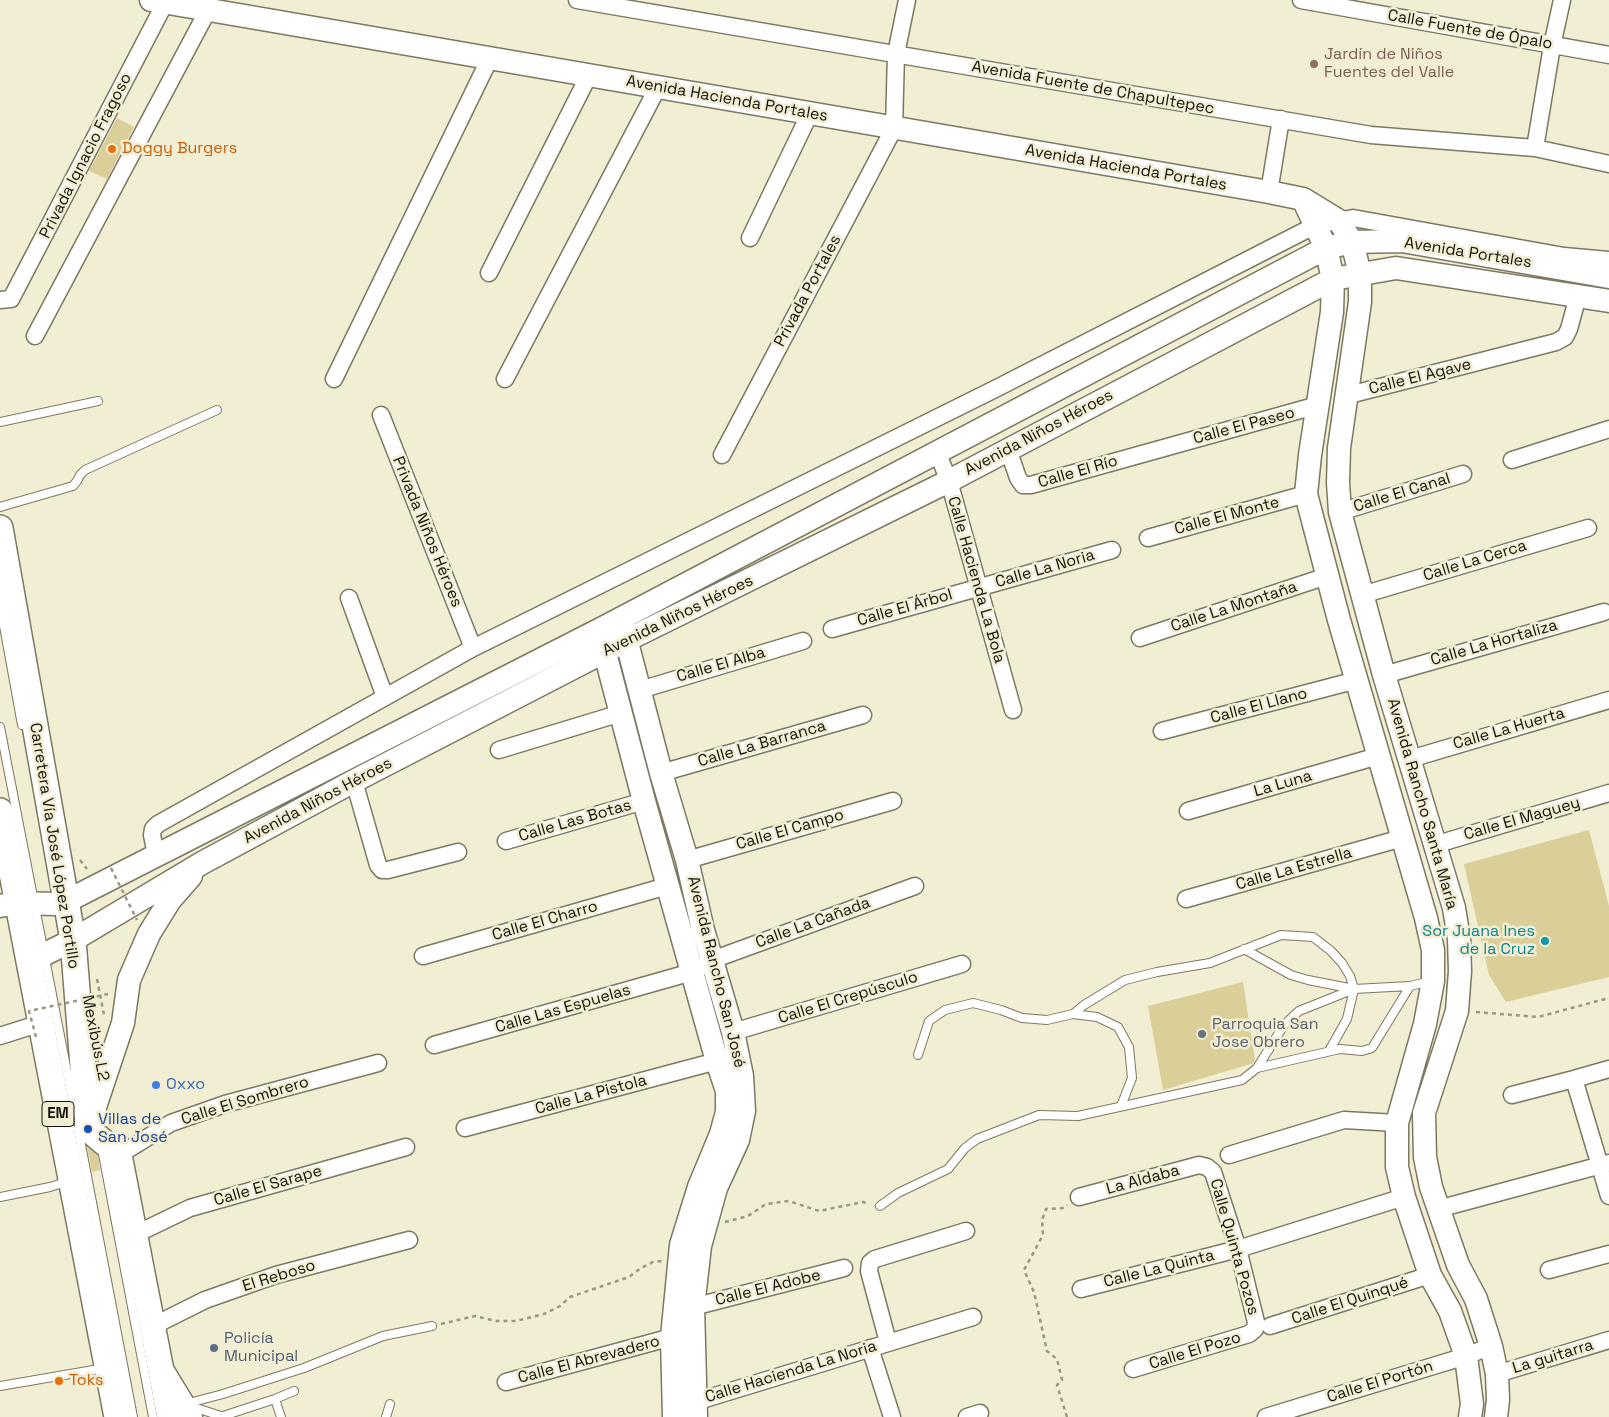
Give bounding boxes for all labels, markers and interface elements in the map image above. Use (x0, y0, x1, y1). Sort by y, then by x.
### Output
street label: Calle Fuente de Ópalo (1386, 6, 1554, 54)
place label: Jardín de Niños Fuentes del Valle (1324, 45, 1454, 83)
street label: Avenida Fuente de Chapultepec (970, 57, 1216, 119)
marker: Jardín de Niños Fuentes del Valle (1308, 58, 1320, 70)
street label: Privada Ignacio Fragoso (36, 70, 136, 242)
street label: Avenida Hacienda Portales (625, 72, 829, 126)
place label: Doggy Burgers (122, 139, 237, 159)
street label: Avenida Hacienda Portales (1024, 141, 1228, 195)
marker: Doggy Burgers (106, 143, 118, 155)
street label: Privada Portales (770, 232, 846, 350)
street label: Avenida Portales (1403, 233, 1533, 273)
street label: Calle El Agave (1367, 355, 1473, 399)
street label: Avenida Niños Héroes (962, 386, 1116, 480)
street label: Calle El Paseo (1191, 403, 1297, 449)
street label: Calle El Río (1036, 451, 1120, 493)
street label: Privada Niños Héroes (388, 454, 466, 610)
street label: Calle El Canal (1351, 469, 1453, 517)
street label: Calle El Monte (1172, 493, 1282, 539)
street label: Calle Hacienda La Bola (943, 494, 1009, 666)
street label: Calle La Cerca (1421, 536, 1529, 586)
street label: Calle La Noria (993, 546, 1097, 592)
street label: Avenida Niños Héroes (600, 571, 756, 661)
street label: Calle La Montaña (1168, 578, 1300, 636)
street label: Calle El Árbol (855, 585, 955, 631)
street label: Calle La Hortaliza (1428, 616, 1560, 670)
street label: Calle El Alba (674, 643, 768, 687)
street label: Calle El Llano (1208, 684, 1310, 728)
street label: Avenida Rancho Santa María (1383, 696, 1461, 912)
street label: Calle La Huerta (1451, 704, 1567, 754)
street label: Calle La Barranca (696, 717, 828, 771)
street label: Carretera Vía José López Portillo (25, 722, 83, 970)
street label: Avenida Niños Héroes (241, 754, 395, 848)
street label: La Luna (1252, 767, 1314, 801)
street label: Calle El Maguey (1462, 793, 1582, 845)
street label: Calle Las Botas (516, 796, 634, 846)
street label: Calle El Campo (734, 805, 846, 855)
street label: Calle La Estrella (1234, 843, 1354, 895)
street label: Avenida Rancho San José (683, 874, 749, 1070)
street label: Calle La Cañada (753, 893, 873, 953)
street label: Calle El Charro (490, 897, 600, 945)
place label: Sor Juana Ines de la Cruz (1422, 922, 1535, 960)
marker: Sor Juana Ines de la Cruz (1539, 935, 1551, 947)
street label: Calle El Crepúsculo (776, 968, 920, 1028)
street label: Calle Las Espuelas (493, 981, 633, 1037)
street label: Mexibús L2 (77, 993, 113, 1083)
place label: Parroquia San Jose Obrero (1212, 1015, 1318, 1053)
marker: Parroquia San Jose Obrero (1196, 1028, 1208, 1040)
street label: Calle La Pistola (533, 1071, 649, 1119)
street label: Calle El Sombrero (179, 1072, 311, 1130)
place label: Oxxo (166, 1075, 205, 1095)
marker: Oxxo (150, 1079, 162, 1091)
road number: EM (42, 1102, 74, 1126)
place label: Villas de San José (98, 1110, 168, 1148)
marker: Villas de San José (82, 1123, 94, 1135)
street label: Calle El Sarape (212, 1161, 324, 1211)
street label: La Aldaba (1104, 1161, 1182, 1199)
street label: Calle Quinta Pozos (1205, 1177, 1263, 1317)
street label: Calle La Quinta (1102, 1246, 1216, 1292)
street label: El Reboso (240, 1256, 318, 1296)
street label: Calle El Adobe (713, 1266, 823, 1310)
street label: Calle El Quinqué (1289, 1273, 1411, 1329)
street label: Calle El Pozo (1147, 1328, 1243, 1374)
place label: Policía Municipal (224, 1329, 298, 1367)
street label: Calle El Abrevadero (516, 1332, 662, 1388)
street label: La guitarra (1510, 1336, 1596, 1378)
street label: Calle Hacienda La Noria (703, 1337, 879, 1407)
marker: Policía Municipal (208, 1342, 220, 1354)
street label: Calle El Portón (1325, 1357, 1435, 1407)
place label: Toks (69, 1371, 104, 1391)
marker: Toks (53, 1375, 65, 1387)

